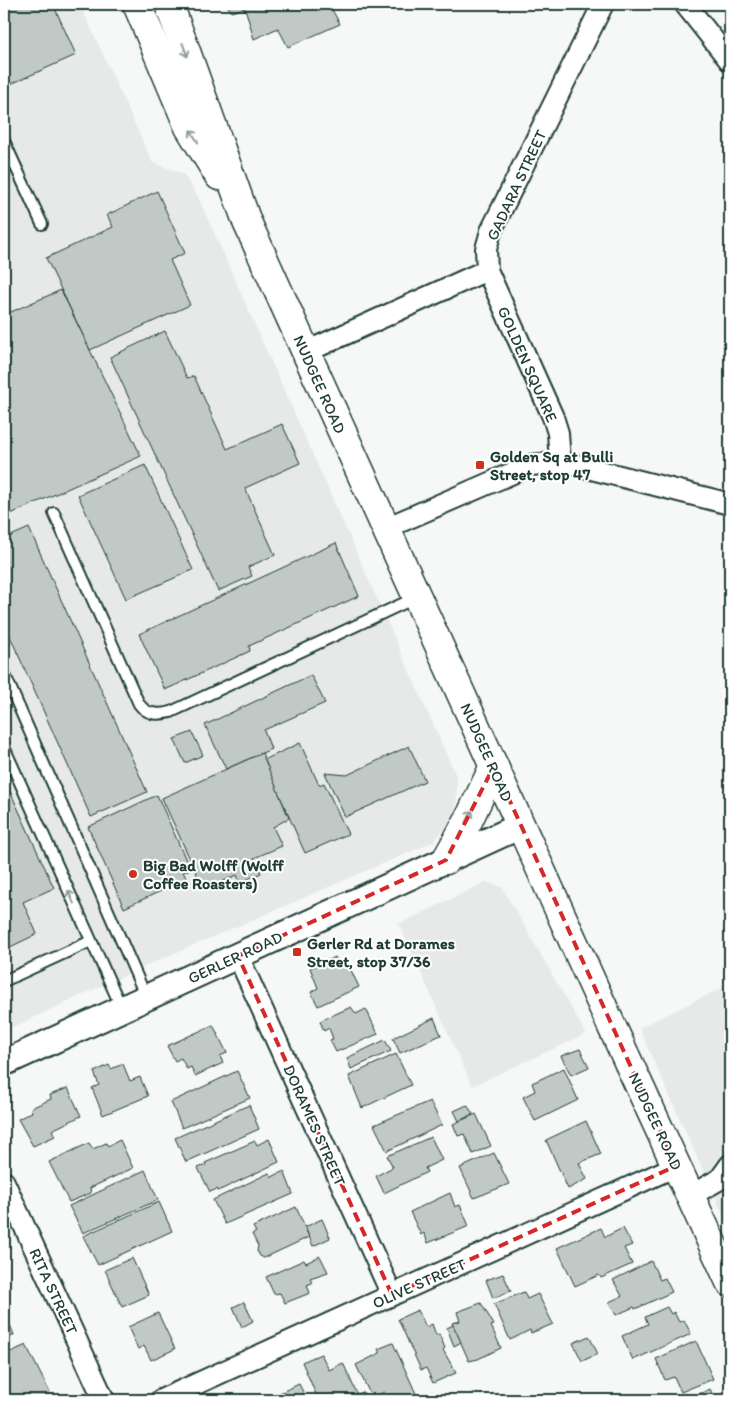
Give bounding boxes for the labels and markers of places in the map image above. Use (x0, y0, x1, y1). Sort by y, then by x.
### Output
place label: Golden Sq at Bulli Street, stop 47 (490, 447, 613, 485)
marker: Golden Sq at Bulli Street, stop 47 (474, 459, 486, 471)
place label: Big Bad Wolff (Wolff Coffee Roasters) (143, 856, 284, 894)
marker: Big Bad Wolff (Wolff Coffee Roasters) (127, 868, 139, 880)
place label: Gerler Rd at Dorames Street, stop 37/36 (307, 934, 455, 972)
marker: Gerler Rd at Dorames Street, stop 37/36 (291, 946, 303, 958)

